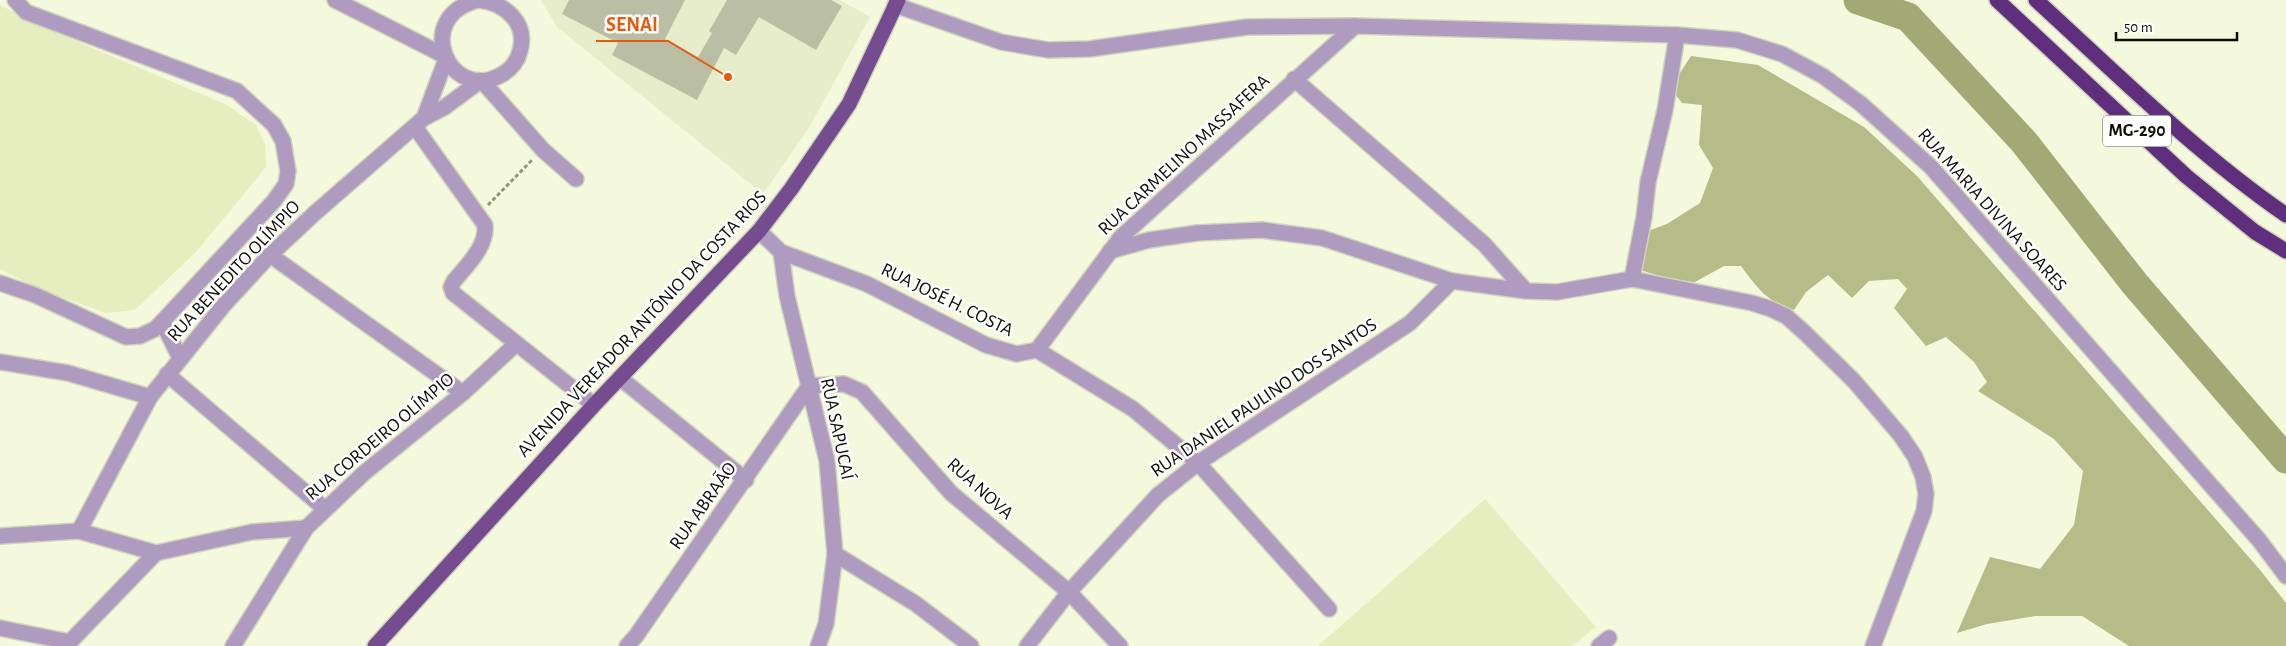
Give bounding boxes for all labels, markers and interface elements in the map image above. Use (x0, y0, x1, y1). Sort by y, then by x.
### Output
callout: SENAI (596, 6, 668, 41)
scale bar (2116, 10, 2237, 42)
text: SENAI (606, 15, 658, 35)
text: 50 m (2124, 20, 2153, 35)
street label: RUA CARMELINO MASSAFERA (1095, 71, 1273, 239)
road number: MG-290 (2103, 115, 2171, 146)
street label: RUA MARIA DIVINA SOARES (1914, 125, 2070, 295)
street label: AVENIDA VEREADOR ANTÔNIO DA COSTA RIOS (512, 186, 770, 461)
street label: RUA BENEDITO OLÍMPIO (163, 196, 304, 345)
street label: RUA JOSÉ H. COSTA (878, 258, 1017, 340)
street label: RUA DANIEL PAULINO DOS SANTOS (1148, 315, 1380, 481)
street label: RUA CORDEIRO OLÍMPIO (301, 368, 458, 504)
street label: RUA SAPUCAÍ (817, 376, 859, 482)
street label: RUA NOVA (943, 455, 1017, 523)
street label: RUA ABRAÃO (665, 458, 740, 553)

